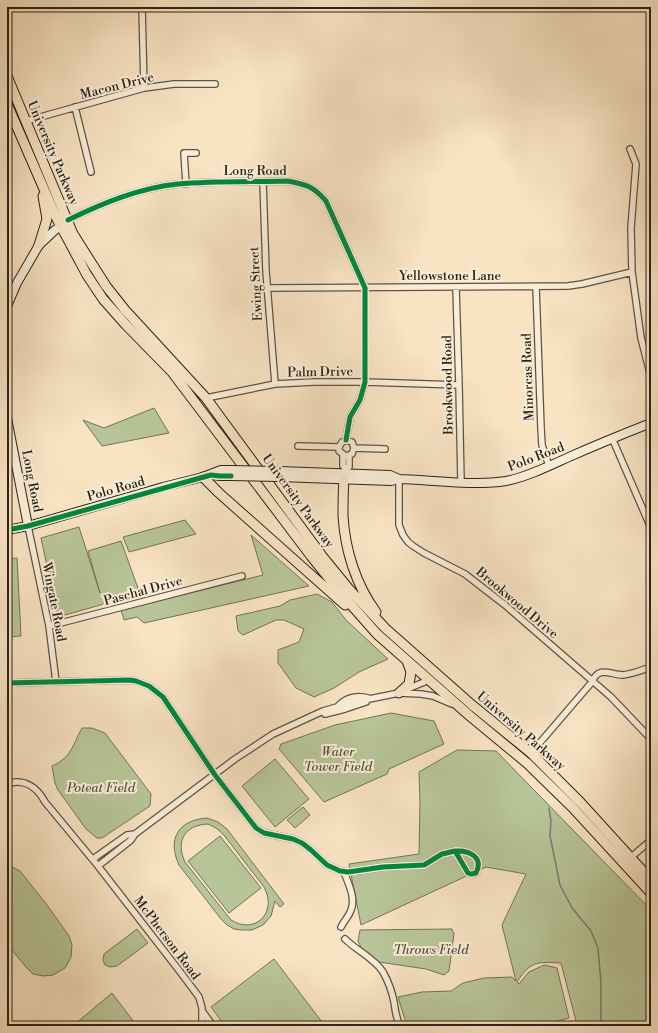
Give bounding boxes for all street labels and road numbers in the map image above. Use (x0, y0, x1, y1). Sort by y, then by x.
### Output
street label: Macon Drive (78, 69, 156, 103)
street label: University Parkway (24, 98, 83, 208)
street label: Long Road (223, 163, 287, 179)
street label: Ewing Street (246, 246, 266, 322)
street label: Yellowstone Lane (398, 268, 501, 284)
street label: Minorcas Road (518, 332, 538, 421)
street label: Brookwood Road (439, 334, 457, 436)
street label: Palm Drive (287, 363, 353, 381)
street label: Polo Road (505, 439, 567, 475)
street label: Long Road (18, 448, 46, 514)
street label: University Parkway (259, 451, 338, 552)
street label: Polo Road (85, 473, 147, 505)
street label: Wingate Road (38, 560, 70, 644)
street label: Brookwood Drive (472, 563, 562, 642)
street label: Paschal Drive (102, 573, 185, 609)
street label: University Parkway (473, 688, 569, 774)
street label: McPherson Road (130, 893, 204, 983)

